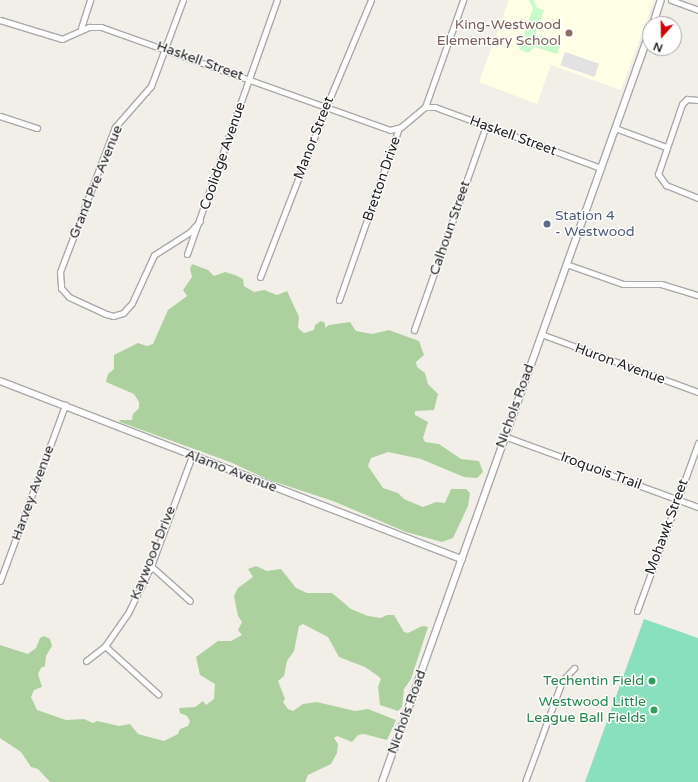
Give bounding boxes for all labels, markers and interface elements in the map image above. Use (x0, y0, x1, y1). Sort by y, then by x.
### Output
north arrow (642, 16, 682, 56)
place label: King-Westwood Elementary School (437, 17, 561, 50)
marker: King-Westwood Elementary School (564, 28, 574, 38)
street label: Haskell Street (154, 38, 246, 84)
text: N (652, 39, 664, 54)
street label: Manor Street (290, 94, 338, 182)
street label: Coolidge Avenue (197, 100, 249, 212)
street label: Haskell Street (467, 113, 559, 159)
street label: Grand Pre Avenue (66, 123, 126, 241)
street label: Bretton Drive (360, 134, 404, 224)
street label: Calhoun Street (426, 179, 474, 277)
place label: Station 4 - Westwood (555, 208, 635, 240)
marker: Station 4 - Westwood (542, 219, 552, 229)
street label: Huron Avenue (573, 340, 667, 388)
street label: Nichols Road (492, 362, 538, 450)
street label: Harvey Avenue (8, 443, 58, 543)
street label: Alamo Avenue (183, 446, 279, 496)
street label: Iroquois Trail (558, 449, 644, 493)
street label: Mohawk Street (642, 477, 692, 577)
street label: Kaywood Drive (127, 504, 179, 602)
street label: Nichols Road (384, 668, 430, 756)
place label: Techentin Field (543, 673, 644, 689)
marker: Techentin Field (647, 676, 657, 686)
place label: Westwood Little League Ball Fields (526, 694, 646, 726)
marker: Westwood Little League Ball Fields (649, 705, 659, 715)

